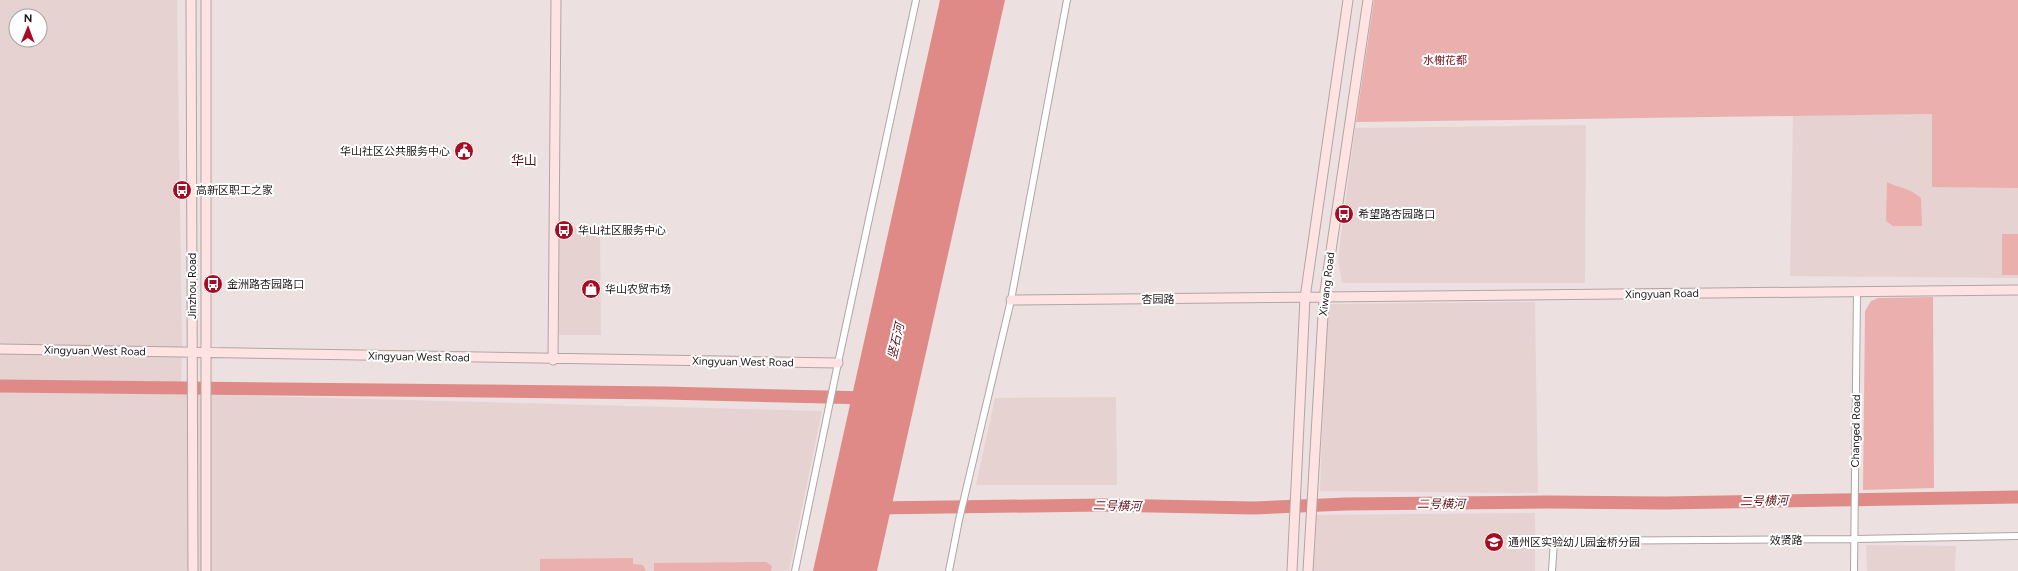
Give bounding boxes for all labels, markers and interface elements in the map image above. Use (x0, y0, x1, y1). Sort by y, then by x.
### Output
north arrow (8, 8, 48, 48)
text: N (24, 12, 33, 25)
park label: 水榭花都 (1423, 54, 1467, 67)
public building icon: 华山社区公共服务中心 (453, 140, 475, 162)
place label: 华山社区公共服务中心 (340, 145, 450, 158)
district label: 华山 (511, 153, 537, 168)
bus stop icon: 高新区职工之家 (171, 179, 193, 201)
place label: 高新区职工之家 (196, 184, 273, 197)
bus stop icon: 希望路杏园路口 (1333, 203, 1355, 225)
place label: 希望路杏园路口 (1358, 208, 1435, 221)
bus stop icon: 华山社区服务中心 (553, 219, 575, 241)
place label: 华山社区服务中心 (578, 224, 666, 237)
street label: Xiwang Road (1317, 251, 1337, 317)
street label: Jinzhou Road (186, 253, 199, 319)
bus stop icon: 金洲路杏园路口 (202, 273, 224, 295)
place label: 金洲路杏园路口 (227, 278, 304, 291)
shop icon: 华山农贸市场 (580, 278, 602, 300)
place label: 华山农贸市场 (605, 283, 671, 296)
street label: Xingyuan Road (1625, 287, 1699, 301)
street label: 杏园路 (1142, 293, 1175, 306)
water label: 竖石河 (885, 320, 907, 360)
street label: Xingyuan West Road (44, 344, 146, 358)
street label: Xingyuan West Road (368, 350, 470, 364)
street label: Xingyuan West Road (692, 355, 794, 369)
street label: Changed Road (1849, 395, 1863, 467)
water label: 二号横河 (1740, 494, 1790, 508)
water label: 二号横河 (1417, 497, 1467, 511)
water label: 二号横河 (1093, 499, 1143, 513)
school or university icon: 通州区实验幼儿园金桥分园 (1483, 531, 1505, 553)
street label: 效贤路 (1770, 534, 1803, 547)
place label: 通州区实验幼儿园金桥分园 (1508, 536, 1640, 549)

